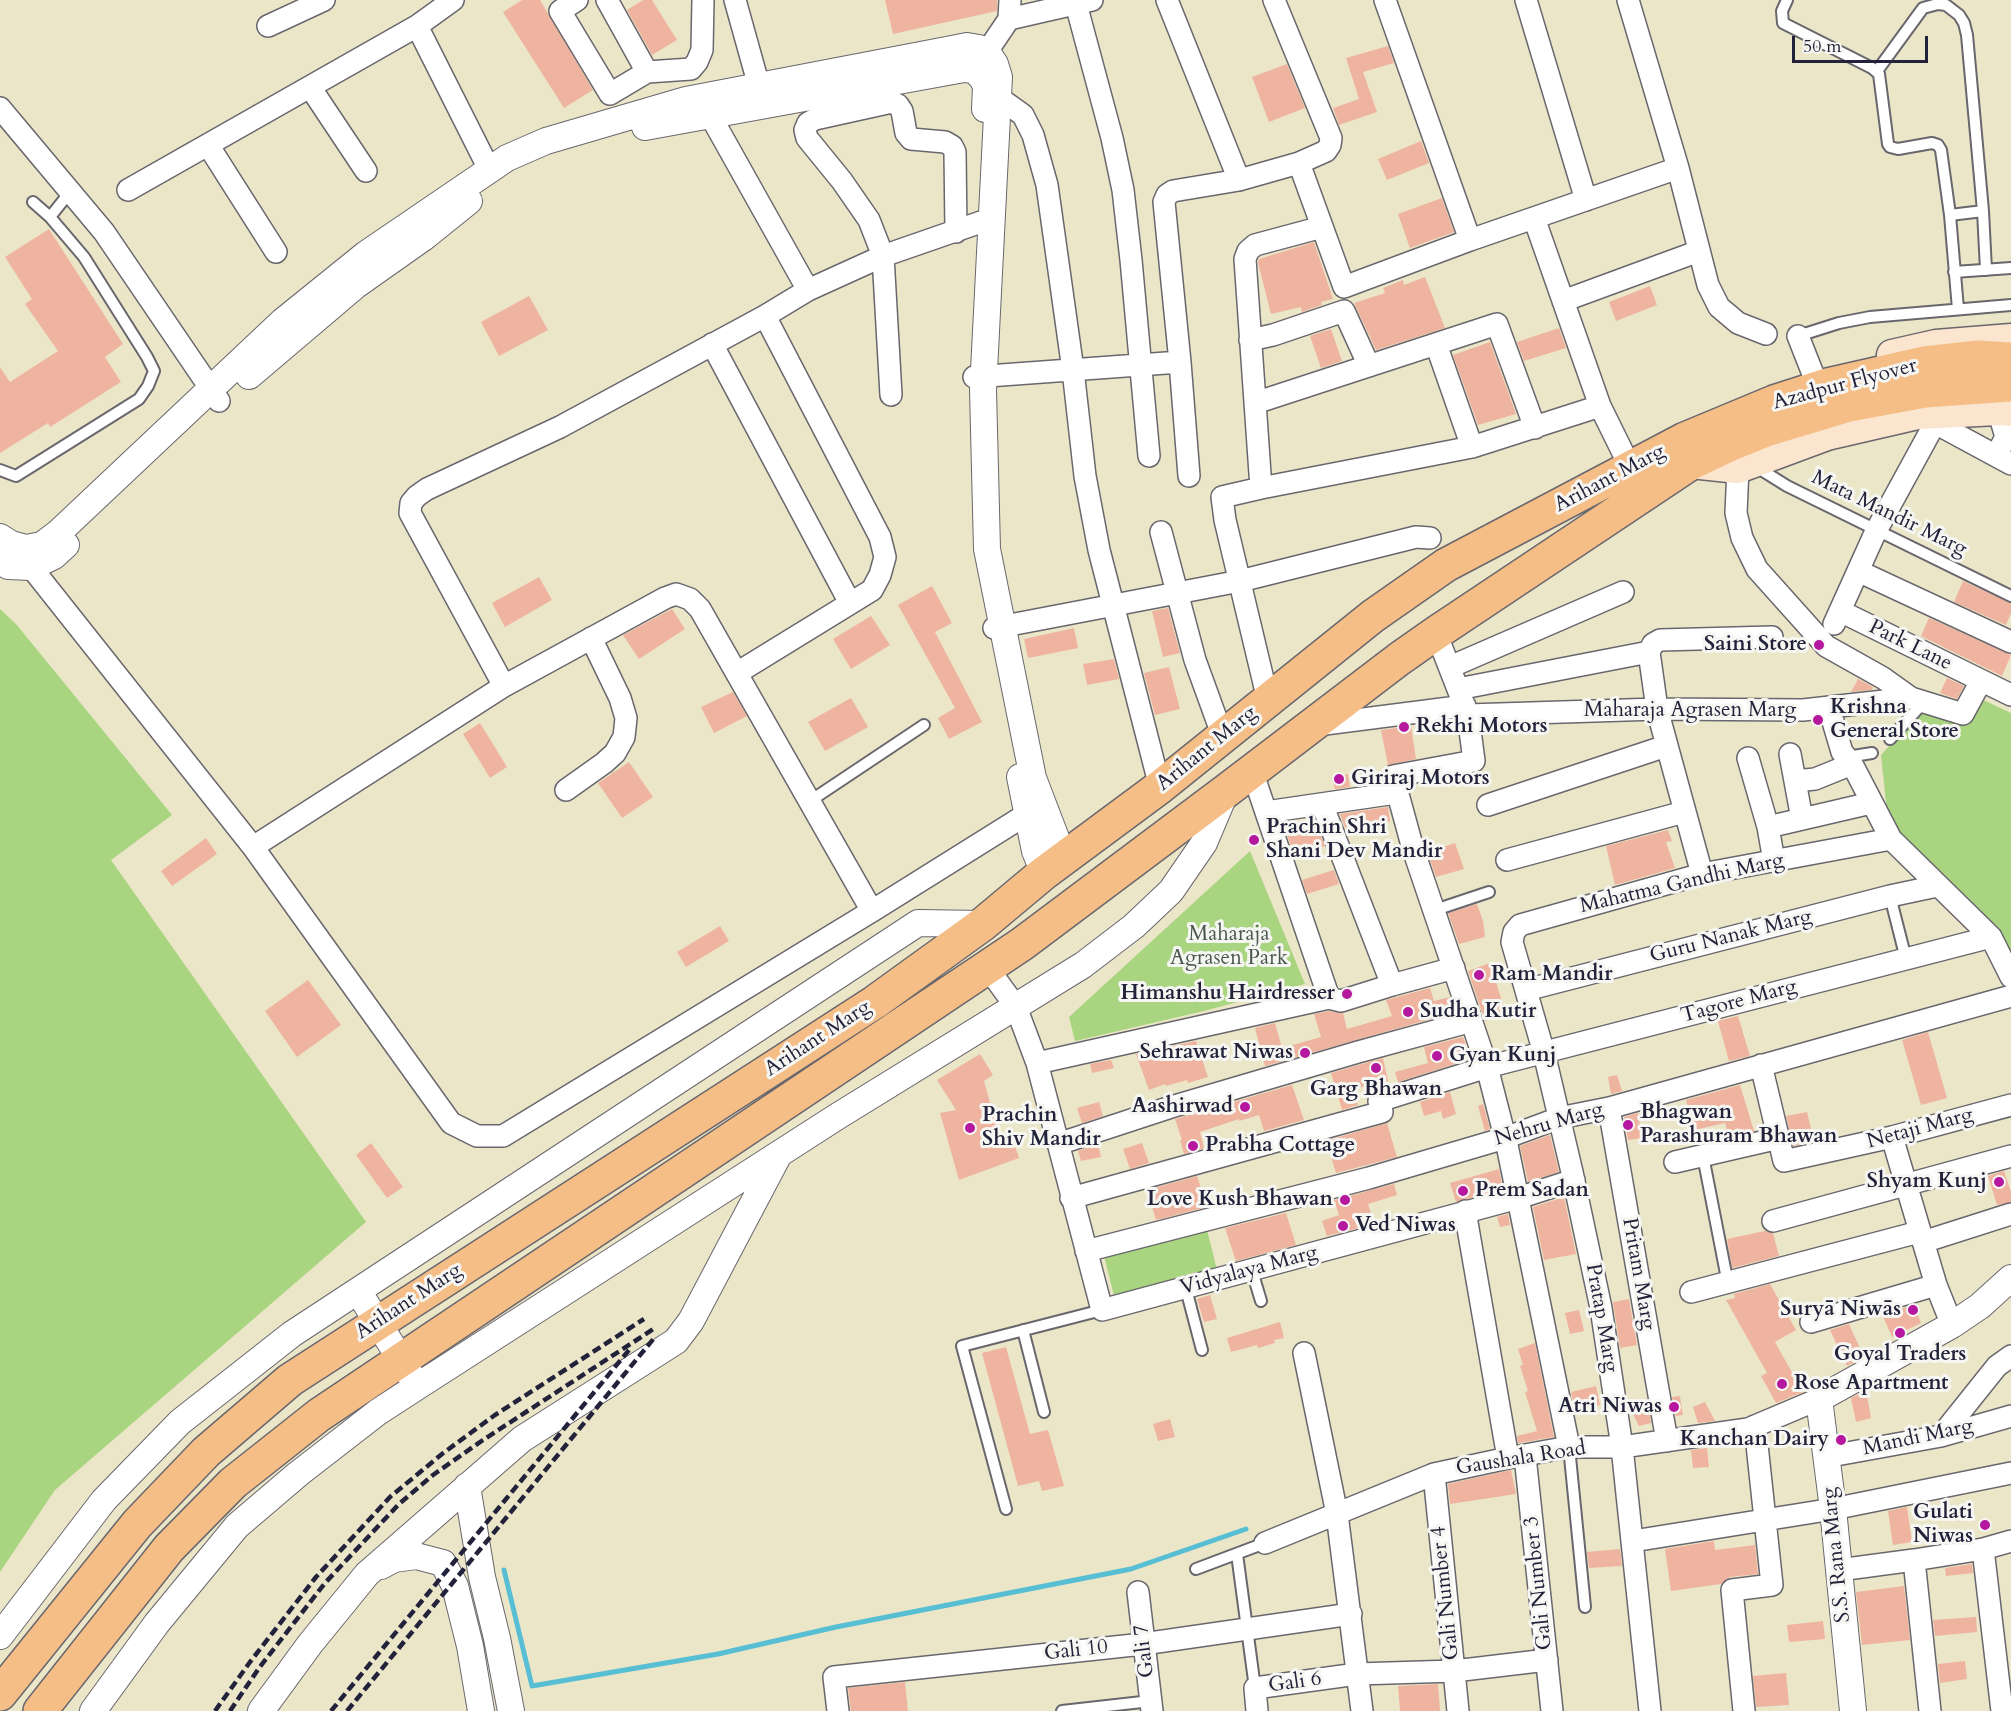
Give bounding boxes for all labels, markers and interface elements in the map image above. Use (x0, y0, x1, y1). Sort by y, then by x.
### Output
scale bar (1795, 24, 1932, 62)
text: 50 m (1803, 34, 1842, 59)
street label: Azadpur Flyover (1770, 354, 1920, 416)
street label: Arihant Marg (1550, 439, 1670, 519)
street label: Mata Mandir Marg (1807, 465, 1971, 563)
street label: Park Lane (1864, 615, 1956, 677)
place label: Saini Store (1704, 632, 1807, 658)
marker: Saini Store (1812, 638, 1826, 652)
place label: Krishna General Store (1830, 695, 1959, 745)
street label: Maharaja Agrasen Marg (1584, 698, 1796, 724)
street label: Arihant Marg (1152, 701, 1262, 797)
marker: Krishna General Store (1811, 713, 1825, 727)
place label: Rekhi Motors (1416, 714, 1548, 740)
marker: Rekhi Motors (1397, 720, 1411, 734)
place label: Giriraj Motors (1351, 766, 1489, 792)
marker: Giriraj Motors (1332, 772, 1346, 786)
place label: Prachin Shri Shani Dev Mandir (1266, 815, 1442, 865)
marker: Prachin Shri Shani Dev Mandir (1247, 833, 1261, 847)
street label: Mahatma Gandhi Marg (1577, 848, 1787, 920)
street label: Guru Nanak Marg (1647, 905, 1815, 969)
park label: Maharaja Agrasen Park (1170, 922, 1288, 972)
place label: Ram Mandir (1491, 962, 1613, 988)
marker: Ram Mandir (1472, 968, 1486, 982)
street label: Tagore Marg (1678, 974, 1800, 1030)
place label: Himanshu Hairdresser (1121, 981, 1335, 1007)
marker: Himanshu Hairdresser (1340, 987, 1354, 1001)
street label: Arihant Marg (760, 995, 876, 1083)
place label: Sudha Kutir (1420, 999, 1536, 1025)
marker: Sudha Kutir (1401, 1005, 1415, 1019)
place label: Sehrawat Niwas (1140, 1040, 1293, 1066)
place label: Gyan Kunj (1449, 1043, 1556, 1069)
marker: Sehrawat Niwas (1298, 1046, 1312, 1060)
marker: Gyan Kunj (1430, 1049, 1444, 1063)
marker: Garg Bhawan (1369, 1061, 1383, 1075)
place label: Garg Bhawan (1310, 1077, 1442, 1103)
place label: Aashirwad (1131, 1094, 1233, 1120)
street label: Nehru Marg (1492, 1097, 1606, 1153)
marker: Aashirwad (1238, 1100, 1252, 1114)
place label: Bhagwan Parashuram Bhawan (1640, 1100, 1837, 1150)
place label: Prachin Shiv Mandir (982, 1103, 1101, 1153)
street label: Netaji Marg (1864, 1103, 1976, 1155)
marker: Bhagwan Parashuram Bhawan (1621, 1118, 1635, 1132)
marker: Prachin Shiv Mandir (963, 1121, 977, 1135)
place label: Prabha Cottage (1205, 1133, 1355, 1159)
marker: Prabha Cottage (1186, 1139, 1200, 1153)
place label: Shyam Kunj (1867, 1169, 1987, 1195)
marker: Shyam Kunj (1992, 1175, 2006, 1189)
place label: Prem Sadan (1475, 1178, 1589, 1204)
marker: Prem Sadan (1456, 1184, 1470, 1198)
place label: Love Kush Bhawan (1147, 1187, 1333, 1213)
marker: Love Kush Bhawan (1338, 1193, 1352, 1207)
place label: Ved Niwas (1355, 1213, 1456, 1239)
street label: Pritam Marg (1616, 1216, 1660, 1332)
marker: Ved Niwas (1336, 1219, 1350, 1233)
street label: Vidyalaya Marg (1178, 1241, 1320, 1301)
street label: Arihant Marg (351, 1258, 467, 1346)
street label: Pratap Marg (1579, 1262, 1623, 1374)
place label: Suryā Niwās (1780, 1297, 1901, 1323)
marker: Suryā Niwās (1906, 1303, 1920, 1317)
marker: Goyal Traders (1893, 1326, 1907, 1340)
place label: Goyal Traders (1834, 1342, 1966, 1368)
place label: Rose Apartment (1794, 1371, 1948, 1397)
marker: Rose Apartment (1775, 1377, 1789, 1391)
place label: Atri Niwas (1558, 1394, 1662, 1420)
marker: Atri Niwas (1667, 1400, 1681, 1414)
street label: Mandi Marg (1861, 1414, 1975, 1462)
place label: Kanchan Dairy (1680, 1427, 1829, 1453)
marker: Kanchan Dairy (1834, 1433, 1848, 1447)
street label: Gaushala Road (1454, 1436, 1588, 1482)
street label: S.S. Rana Marg (1817, 1486, 1857, 1624)
place label: Gulati Niwas (1913, 1500, 1973, 1550)
street label: Gali Number 3 (1519, 1515, 1559, 1651)
marker: Gulati Niwas (1978, 1518, 1992, 1532)
street label: Gali Number 4 (1426, 1525, 1466, 1661)
street label: Gali 7 (1129, 1623, 1161, 1679)
street label: Gali 10 (1043, 1635, 1109, 1667)
street label: Gali 6 (1267, 1667, 1323, 1699)

